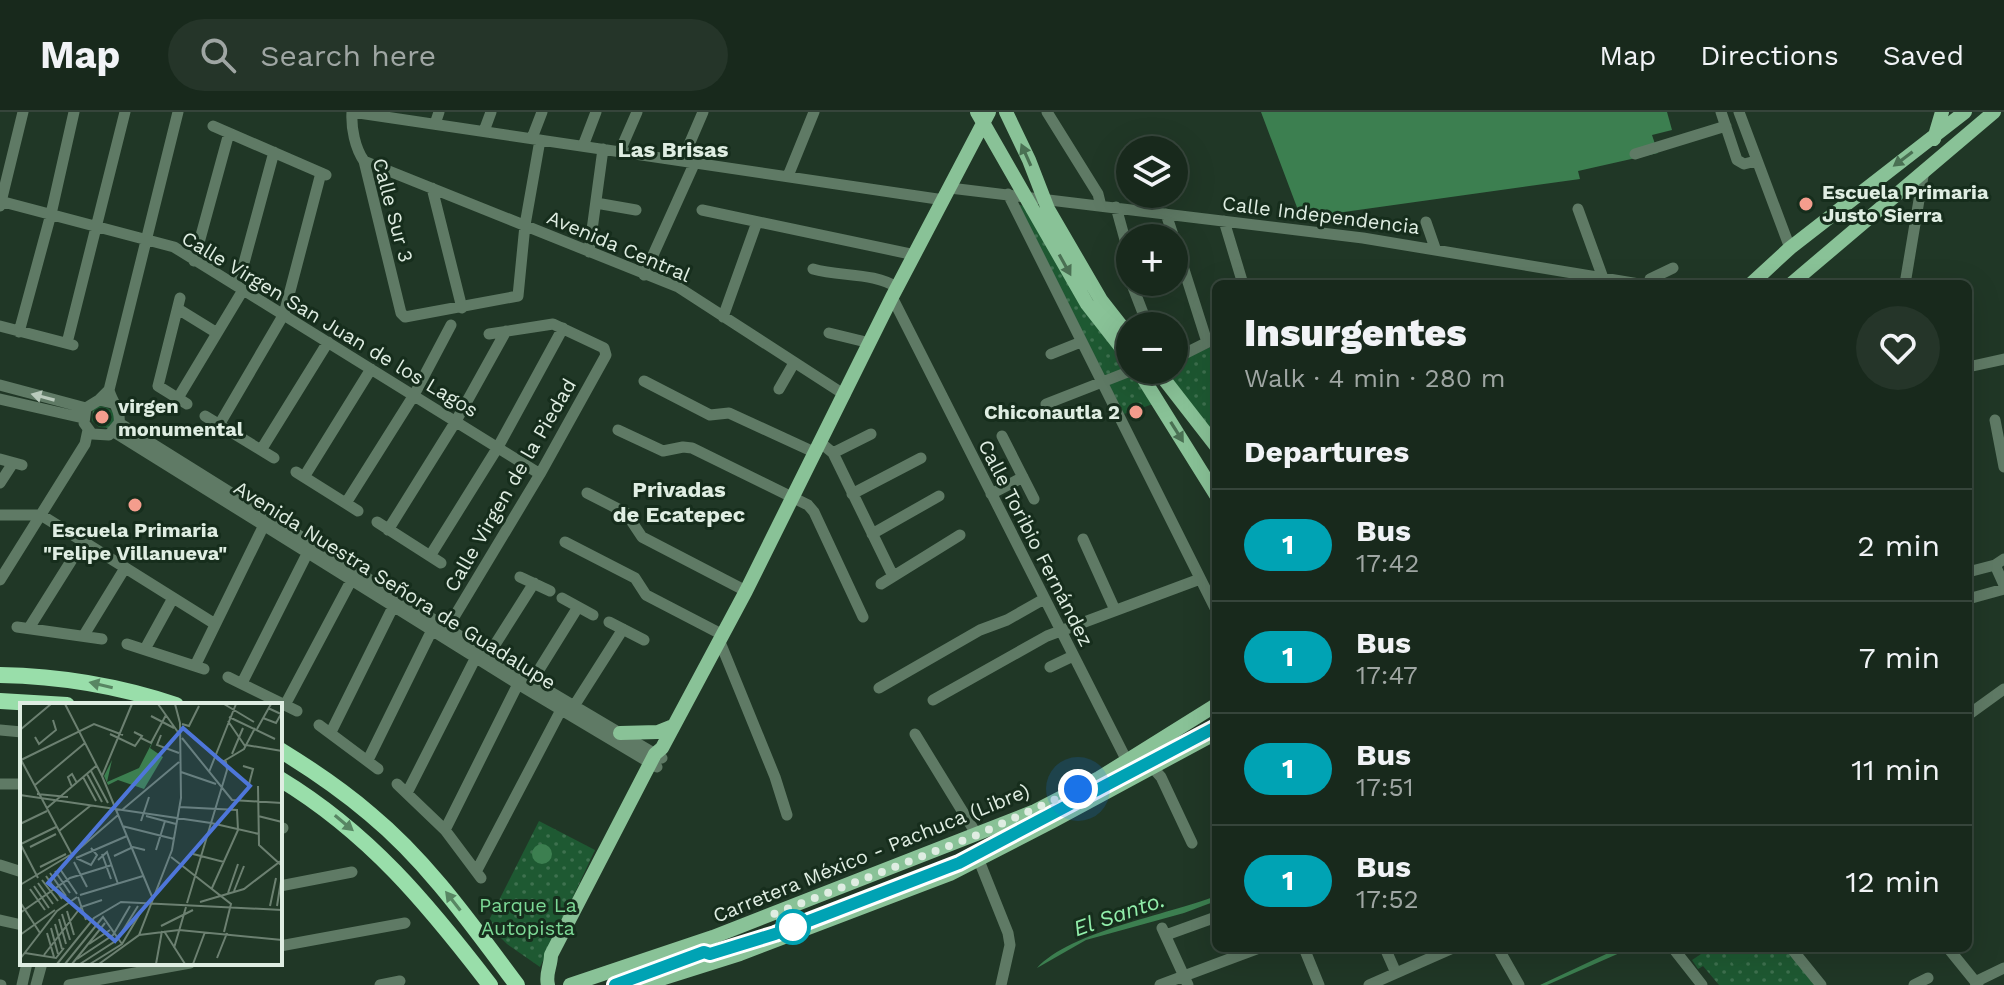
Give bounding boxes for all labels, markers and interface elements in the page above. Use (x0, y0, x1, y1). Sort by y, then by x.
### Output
search box (168, 19, 728, 91)
text: Map (40, 33, 120, 77)
icon: search (196, 33, 240, 77)
text: Search here (260, 38, 436, 73)
text: Map (1599, 39, 1656, 72)
text: Directions (1700, 39, 1839, 72)
text: Saved (1883, 39, 1964, 72)
map controls (1116, 136, 1188, 384)
button: layers (1116, 136, 1188, 208)
district label: Las Brisas (617, 137, 729, 162)
one-way arrow (1019, 143, 1033, 166)
one-way arrow (1892, 151, 1914, 167)
street label: Calle Sur 3 (368, 155, 418, 265)
place label: Escuela Primaria Justo Sierra (1822, 180, 1989, 227)
street label: Calle Independencia (1221, 191, 1421, 239)
marker: Escuela Primaria Justo Sierra (1797, 195, 1815, 213)
street label: Avenida Central (544, 205, 694, 287)
button: + (1116, 224, 1188, 296)
street label: Calle Virgen San Juan de los Lagos (177, 226, 483, 422)
one-way arrow (1058, 254, 1072, 276)
button: heart (1856, 306, 1940, 390)
text: Insurgentes (1244, 311, 1467, 355)
button: − (1116, 312, 1188, 384)
text: Walk · 4 min · 280 m (1244, 363, 1506, 393)
street label: Calle Virgen de la Piedad (439, 374, 581, 596)
one-way arrow (30, 390, 55, 402)
place label: virgen monumental (117, 394, 244, 441)
place label: Chiconautla 2 (984, 400, 1120, 424)
marker: Chiconautla 2 (1127, 403, 1145, 421)
marker: virgen monumental (93, 408, 111, 426)
one-way arrow (1170, 421, 1184, 443)
text: Departures (1244, 434, 1409, 469)
street label: Calle Toribio Fernández (973, 436, 1099, 650)
street label: Avenida Nuestra Señora de Guadalupe (230, 475, 560, 695)
district label: Privadas de Ecatepec (613, 477, 745, 527)
marker: Escuela Primaria "Felipe Villanueva" (126, 496, 144, 514)
text: Bus (1356, 513, 1411, 548)
place label: Escuela Primaria "Felipe Villanueva" (43, 518, 227, 565)
text: 1 (1282, 528, 1294, 561)
text: 2 min (1857, 528, 1940, 563)
text: 17:42 (1356, 548, 1419, 578)
text: Bus (1356, 625, 1411, 660)
text: 1 (1282, 640, 1294, 673)
text: 7 min (1859, 640, 1940, 675)
text: 17:47 (1356, 660, 1418, 690)
one-way arrow (88, 678, 113, 691)
inset map (20, 703, 282, 965)
text: Bus (1356, 737, 1411, 772)
text: 1 (1282, 752, 1294, 785)
text: 11 min (1851, 752, 1940, 787)
your location (1058, 769, 1098, 809)
text: 17:51 (1356, 772, 1414, 802)
street label: Carretera México - Pachuca (Libre) (709, 778, 1033, 928)
one-way arrow (334, 814, 354, 831)
text: Bus (1356, 849, 1411, 884)
text: 1 (1282, 864, 1294, 897)
text: 12 min (1845, 864, 1940, 899)
text: 17:52 (1356, 884, 1419, 914)
water label: El Santo. (1070, 887, 1168, 941)
one-way arrow (445, 891, 461, 911)
park label: Parque La Autopista (479, 893, 577, 940)
unlabelled marker (776, 910, 810, 944)

